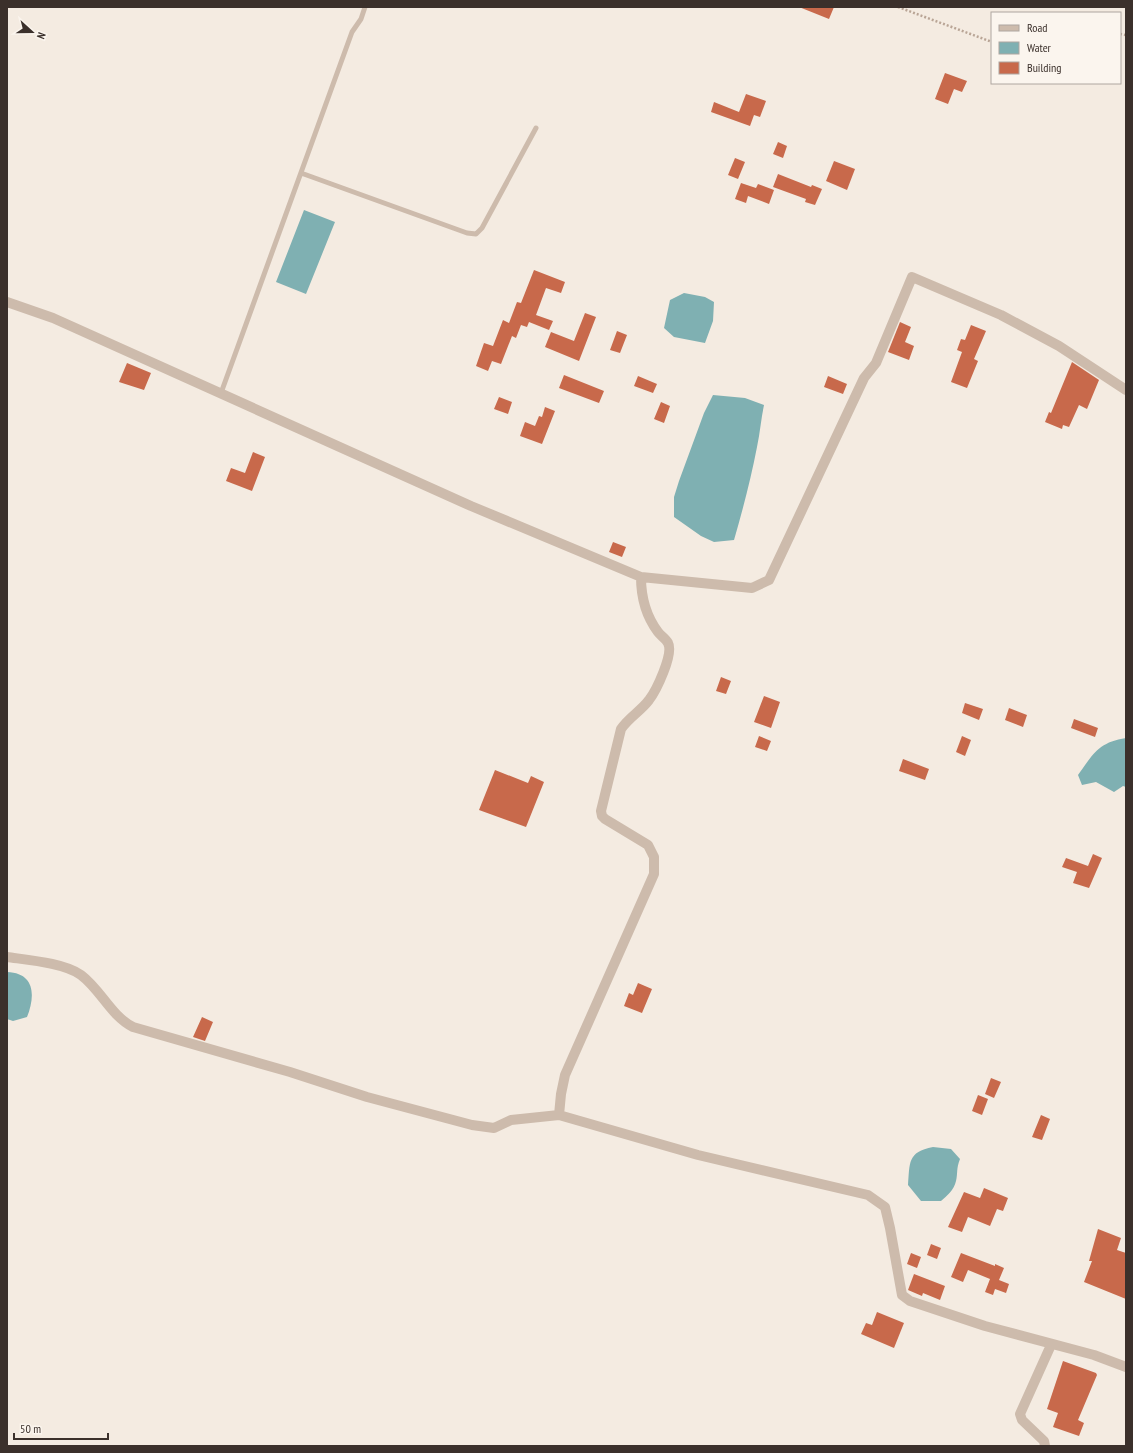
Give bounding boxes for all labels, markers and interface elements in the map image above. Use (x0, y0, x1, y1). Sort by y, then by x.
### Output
north arrow (12, 12, 52, 52)
legend (991, 12, 1121, 84)
text: Road (1027, 20, 1047, 35)
text: N (34, 30, 49, 41)
text: Water (1027, 40, 1052, 55)
text: Building (1027, 60, 1062, 75)
scale bar (14, 1415, 108, 1441)
text: 50 m (20, 1421, 41, 1436)

